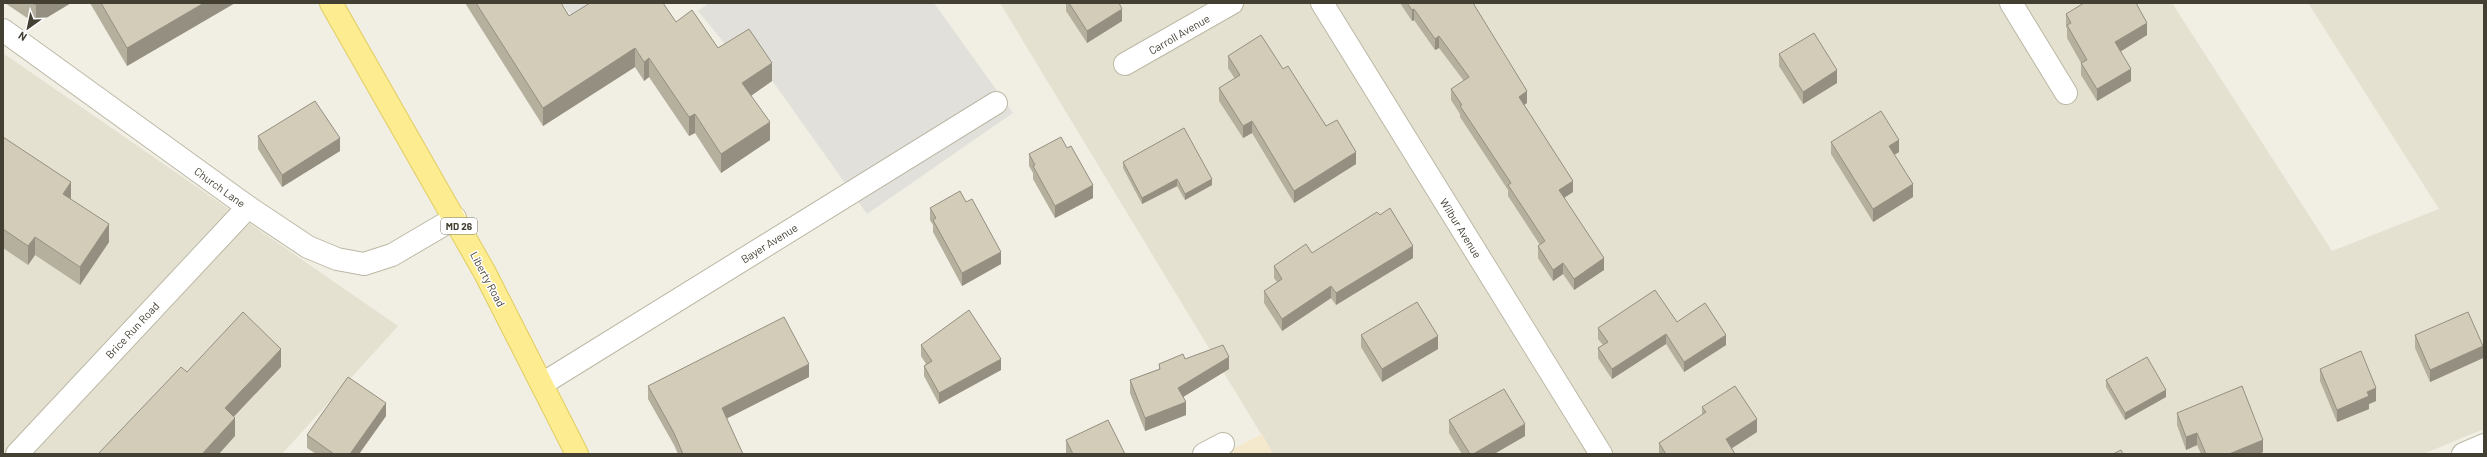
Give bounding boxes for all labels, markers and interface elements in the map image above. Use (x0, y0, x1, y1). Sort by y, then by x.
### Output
north arrow (8, 8, 48, 48)
street label: Carroll Avenue (1146, 11, 1212, 57)
text: N (16, 29, 29, 44)
street label: Church Lane (192, 164, 248, 210)
street label: Wilbur Avenue (1437, 196, 1485, 260)
road number: MD 26 (441, 218, 477, 234)
street label: Bayer Avenue (738, 220, 800, 266)
street label: Liberty Road (468, 249, 508, 309)
street label: Brice Run Road (103, 299, 161, 361)

